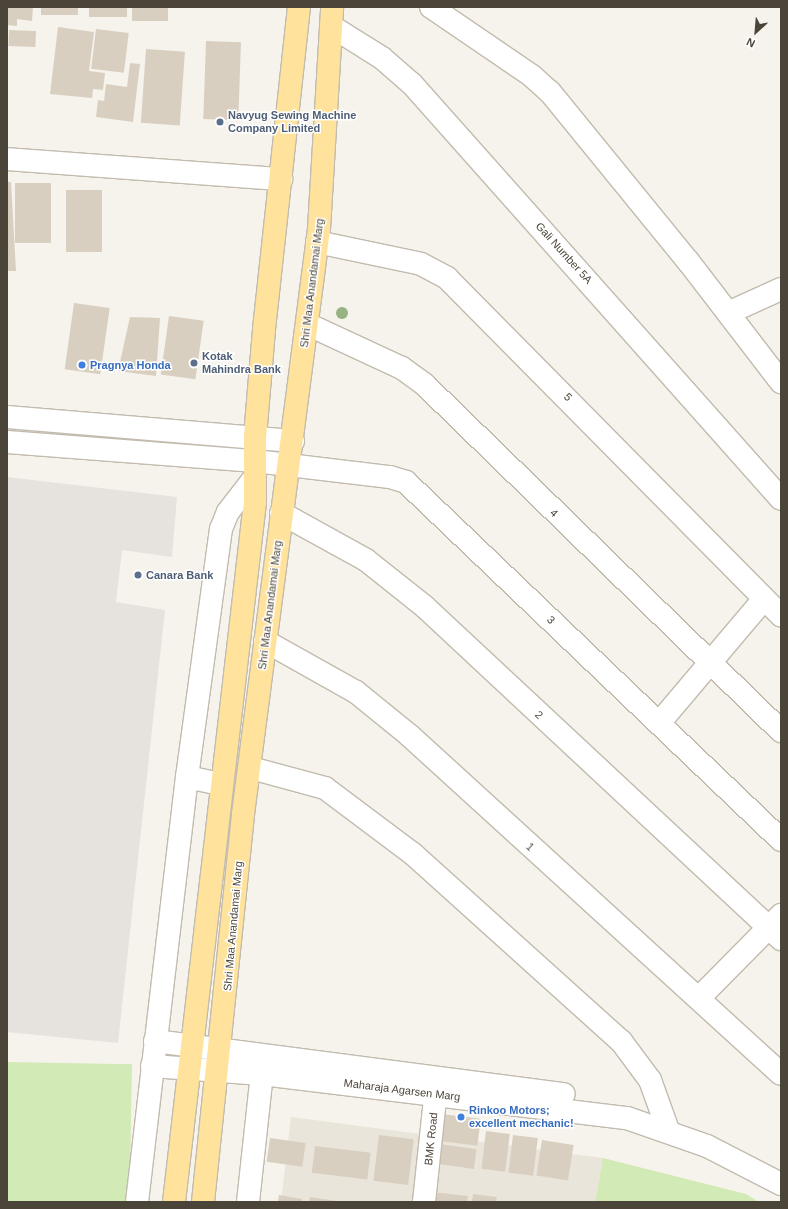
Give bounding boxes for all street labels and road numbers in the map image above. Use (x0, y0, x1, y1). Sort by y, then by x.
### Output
street label: Shri Maa Anandamai Marg (297, 217, 327, 349)
street label: Gali Number 5A (533, 220, 595, 286)
street label: 5 (561, 390, 575, 404)
street label: 4 (547, 506, 561, 520)
street label: Shri Maa Anandamai Marg (255, 539, 285, 671)
street label: 3 (544, 613, 558, 627)
street label: 2 (532, 708, 546, 722)
street label: 1 (523, 840, 537, 854)
street label: Shri Maa Anandamai Marg (221, 860, 245, 992)
street label: Maharaja Agarsen Marg (343, 1076, 461, 1104)
street label: BMK Road (422, 1112, 440, 1166)

